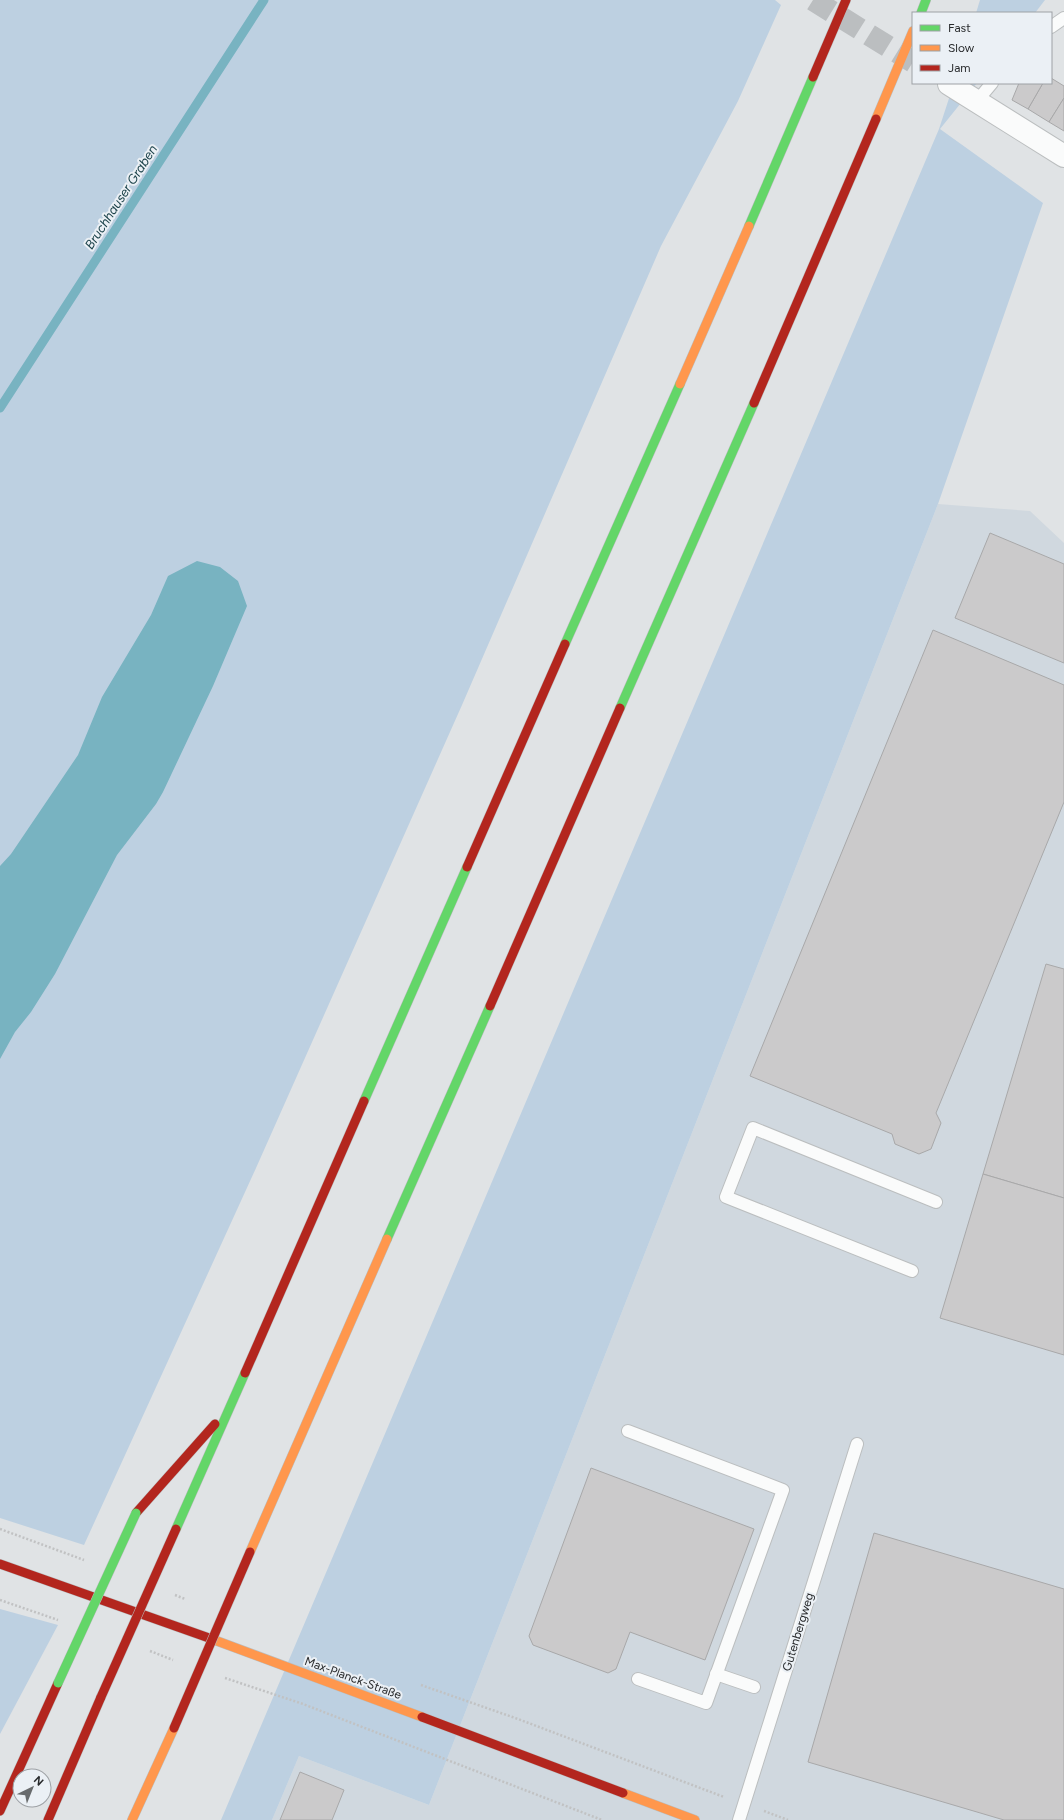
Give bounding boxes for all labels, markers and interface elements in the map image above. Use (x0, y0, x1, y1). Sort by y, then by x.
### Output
legend (912, 12, 1052, 84)
text: Fast (948, 21, 971, 35)
text: Slow (948, 41, 975, 55)
text: Jam (948, 61, 971, 75)
water label: Bruchhauser Graben (82, 142, 160, 252)
street label: Gutenbergweg (779, 1591, 817, 1673)
street label: Max-Planck-Straße (303, 1654, 404, 1702)
north arrow (12, 1768, 52, 1808)
text: N (31, 1773, 46, 1789)

